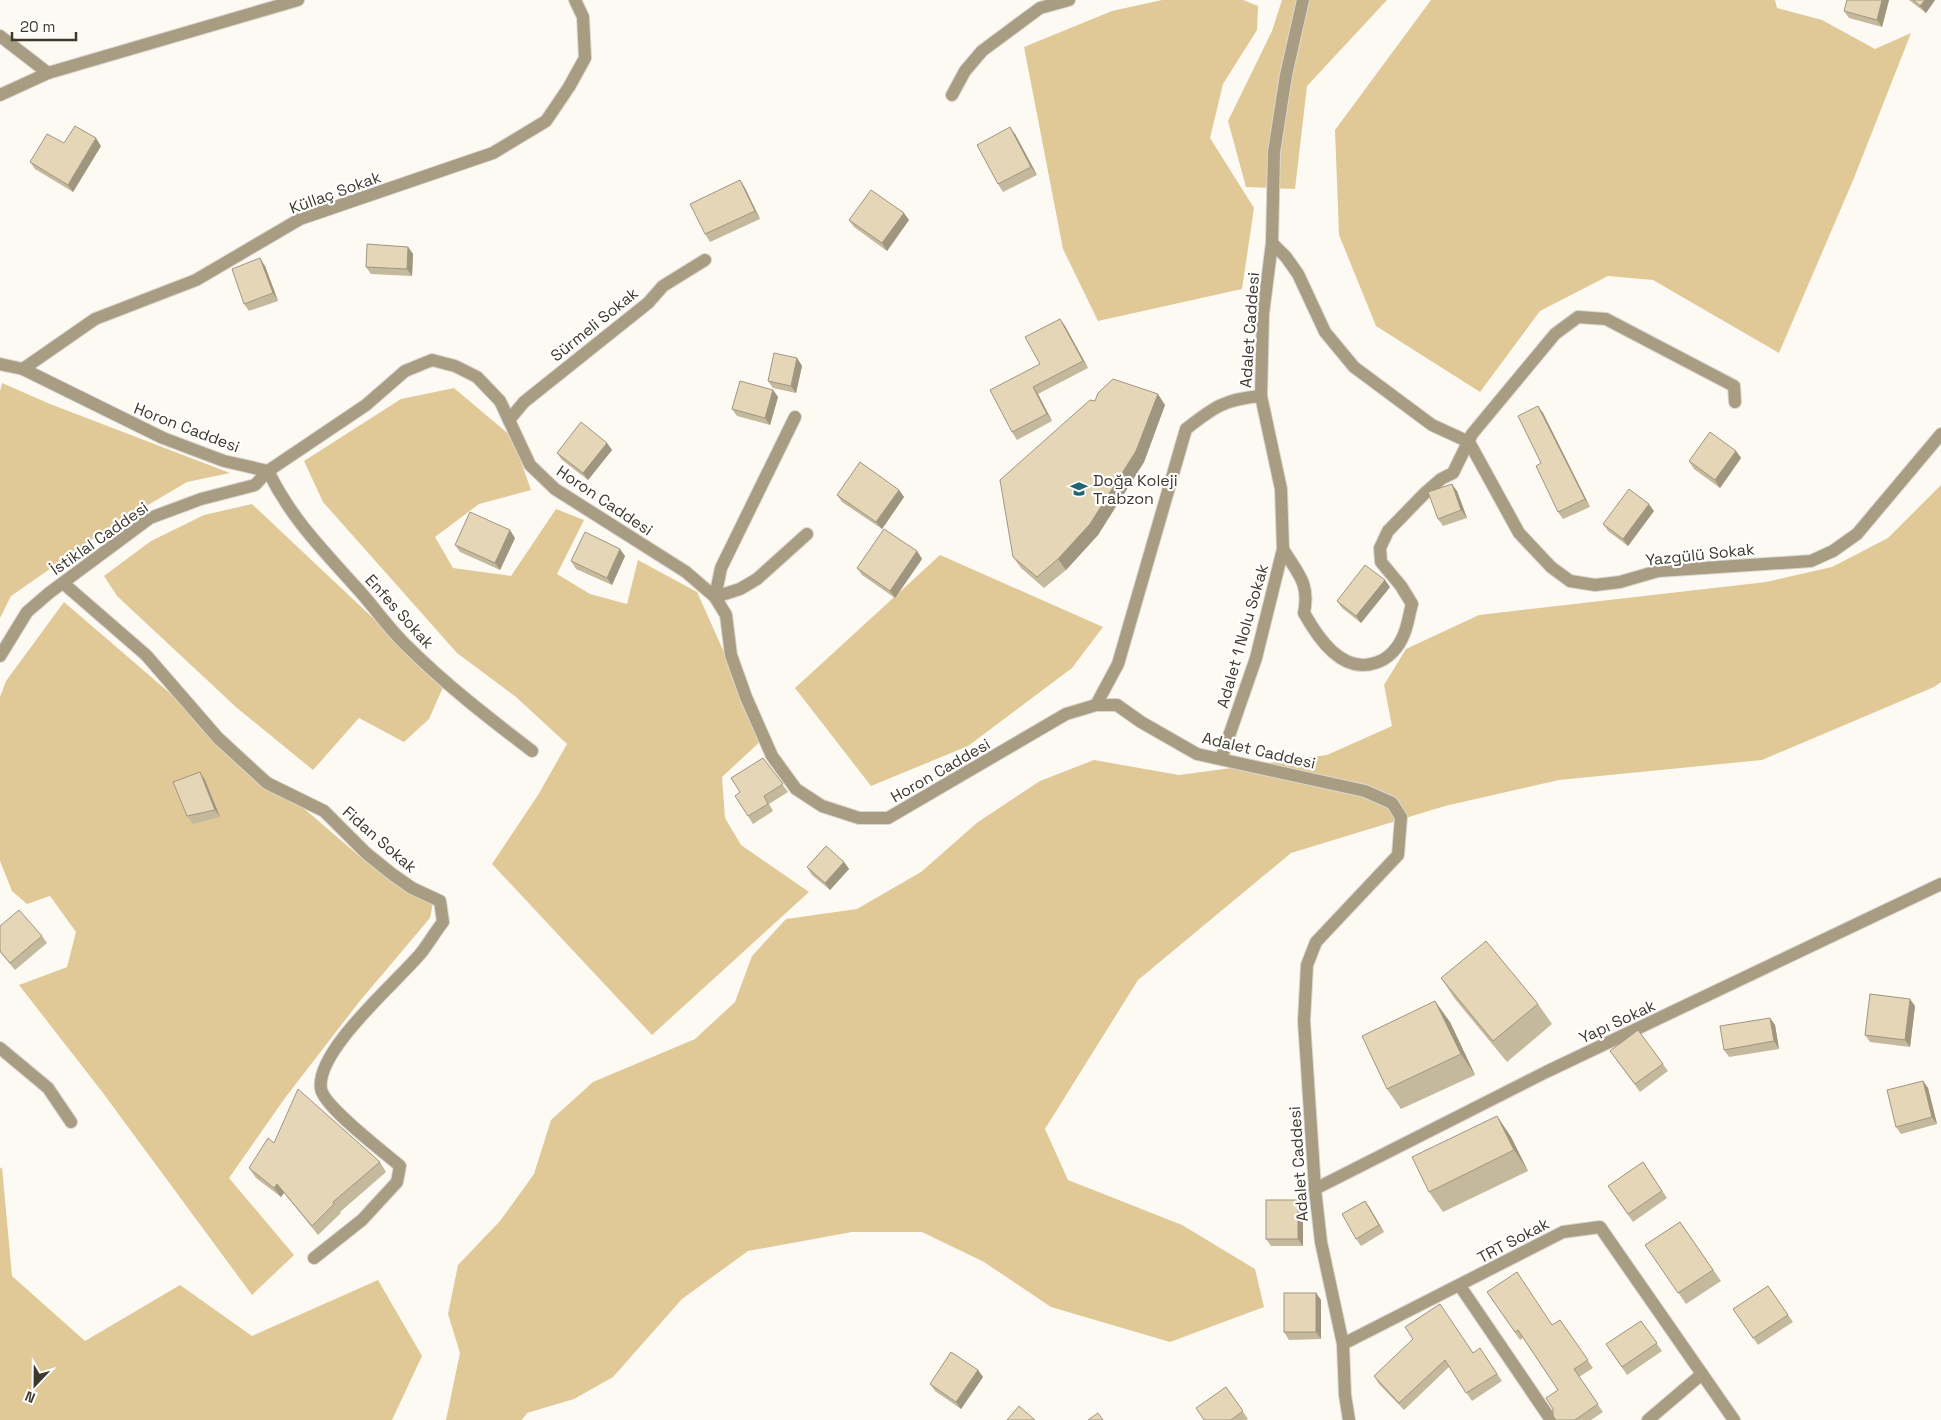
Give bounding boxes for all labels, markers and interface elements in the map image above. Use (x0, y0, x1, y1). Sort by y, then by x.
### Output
scale bar (12, 10, 76, 42)
text: 20 m (20, 17, 55, 36)
street label: Küllaç Sokak (287, 166, 384, 219)
street label: Adalet Caddesi (1235, 272, 1264, 389)
street label: Sürmeli Sokak (546, 282, 643, 366)
street label: Horon Caddesi (131, 398, 243, 457)
street label: Horon Caddesi (553, 460, 657, 540)
place label: Doğa Koleji Trabzon (1093, 470, 1178, 509)
school or university icon: Doğa Koleji Trabzon (1069, 479, 1089, 499)
street label: İstiklal Caddesi (46, 497, 152, 580)
street label: Yazgülü Sokak (1645, 538, 1756, 571)
street label: Adalet 1 Nolu Sokak (1212, 561, 1273, 711)
street label: Enfes Sokak (361, 570, 439, 653)
street label: Adalet Caddesi (1200, 727, 1318, 774)
street label: Horon Caddesi (887, 733, 994, 807)
street label: Fidan Sokak (338, 801, 422, 878)
street label: Yapı Sokak (1576, 994, 1659, 1048)
street label: Adalet Caddesi (1284, 1105, 1313, 1222)
street label: TRT Sokak (1474, 1213, 1553, 1268)
north arrow (10, 1360, 60, 1410)
text: N (22, 1387, 38, 1407)

